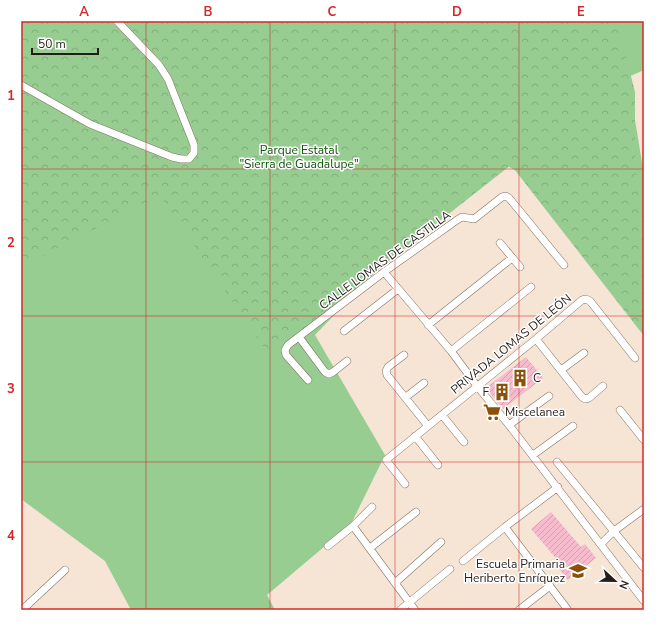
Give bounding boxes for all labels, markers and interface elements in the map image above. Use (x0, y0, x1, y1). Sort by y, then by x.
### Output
text: A (79, 3, 89, 21)
text: B (204, 3, 213, 21)
text: C (328, 3, 337, 21)
text: D (452, 3, 462, 21)
text: E (577, 3, 585, 21)
scale bar (32, 30, 98, 56)
text: 50 m (38, 36, 66, 52)
text: 1 (7, 87, 15, 105)
park label: Parque Estatal "Sierra de Guadalupe" (239, 142, 359, 172)
street label: CALLE LOMAS DE CASTILLA (316, 207, 454, 313)
text: 2 (7, 234, 15, 252)
street label: PRIVADA LOMAS DE LEÓN (447, 290, 575, 398)
building icon: C (510, 368, 530, 388)
place label: C (533, 370, 541, 386)
text: 3 (7, 380, 15, 398)
building icon: F (492, 382, 512, 402)
place label: F (482, 384, 489, 400)
supermarket icon: Miscelanea (482, 402, 502, 422)
place label: Miscelanea (505, 404, 565, 420)
text: 4 (7, 527, 15, 545)
place label: Escuela Primaria Heriberto Enríquez (464, 556, 565, 586)
school or university icon: Escuela Primaria Heriberto Enríquez (568, 561, 588, 581)
north arrow (595, 561, 635, 601)
text: N (615, 578, 632, 591)

